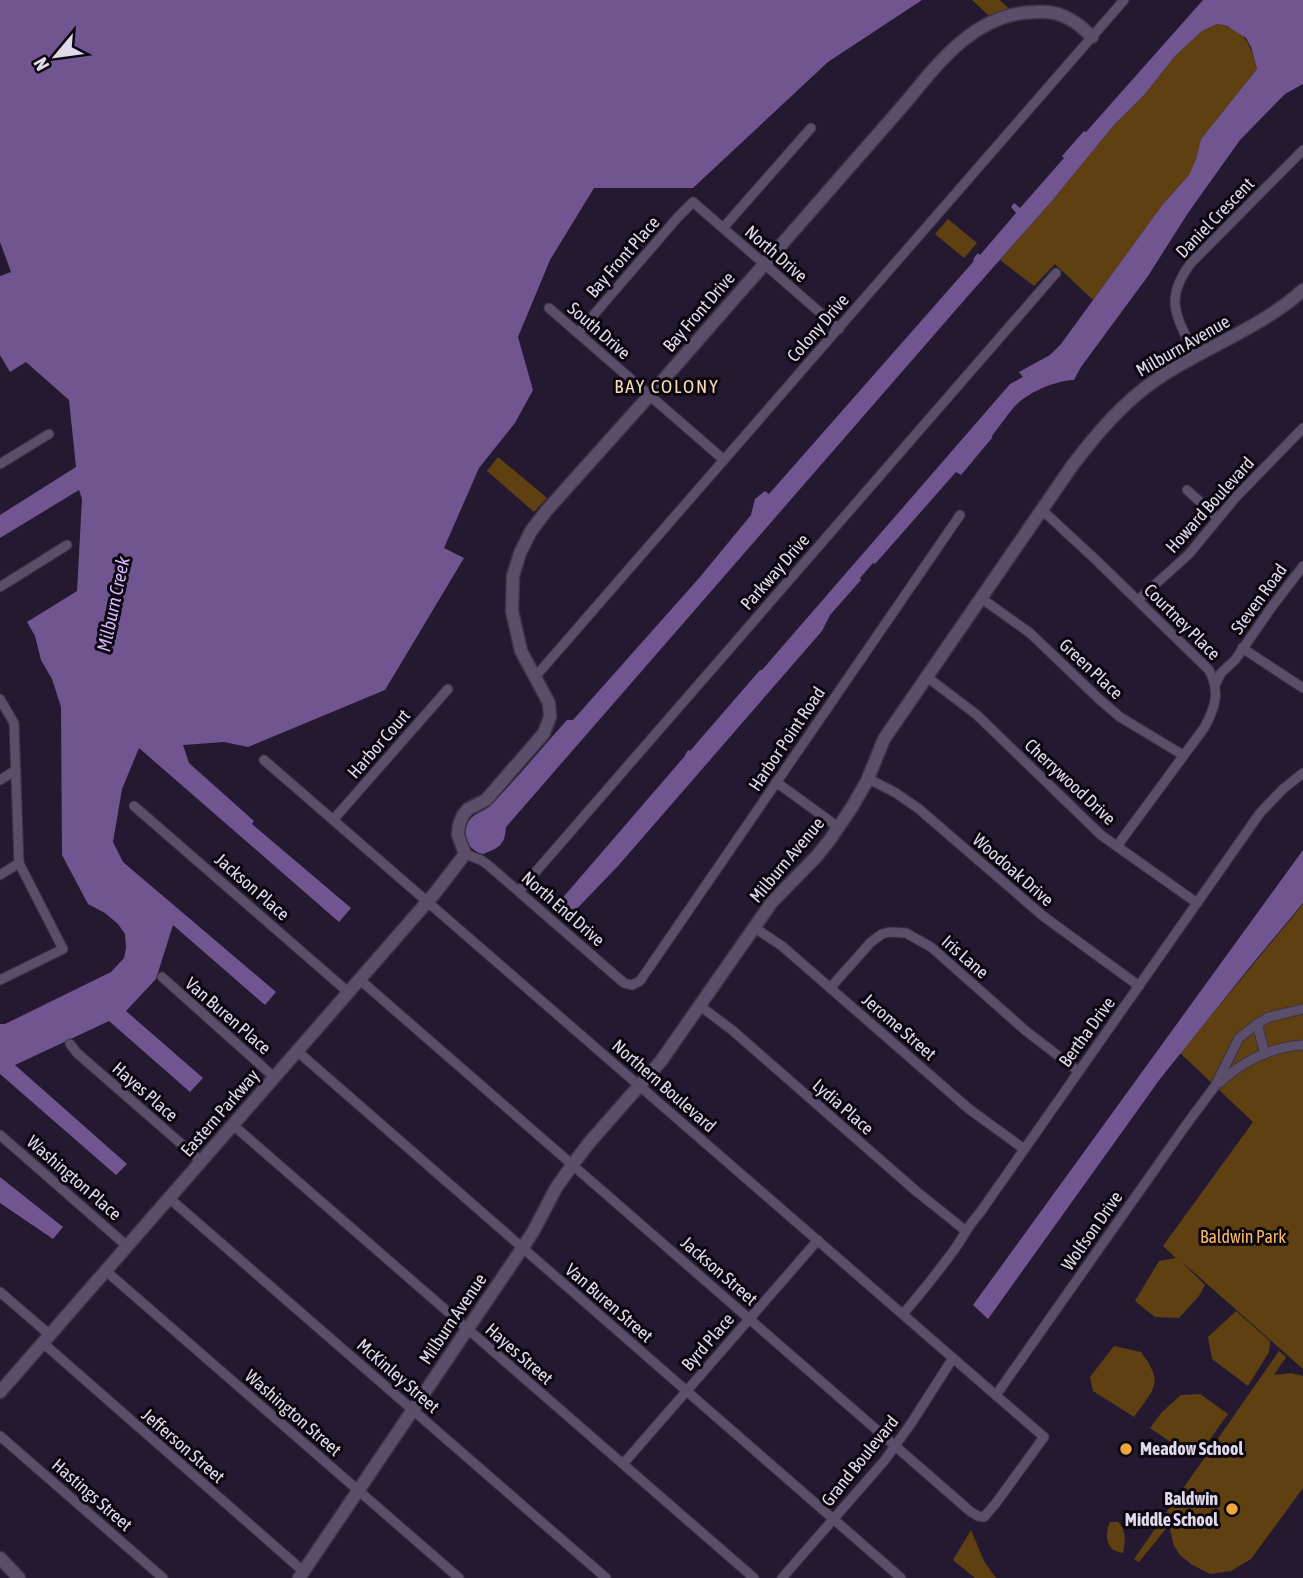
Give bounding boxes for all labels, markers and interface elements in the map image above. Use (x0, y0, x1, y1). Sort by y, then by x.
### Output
north arrow (21, 21, 91, 91)
text: N (29, 54, 53, 74)
street label: Daniel Crescent (1171, 173, 1258, 262)
street label: Bay Front Place (582, 212, 664, 302)
street label: North Drive (741, 221, 812, 286)
street label: Bay Front Drive (658, 268, 739, 356)
street label: Colony Drive (782, 289, 853, 366)
street label: South Drive (564, 298, 635, 363)
street label: Milburn Avenue (1132, 310, 1233, 381)
district label: BAY COLONY (614, 375, 720, 397)
street label: Howard Boulevard (1161, 452, 1258, 557)
street label: Parkway Drive (736, 529, 813, 614)
water label: Milburn Creek (92, 554, 134, 654)
street label: Steven Road (1226, 560, 1291, 638)
street label: Courtney Place (1140, 579, 1225, 664)
street label: Green Place (1055, 634, 1127, 703)
street label: Harbor Point Road (744, 683, 829, 795)
street label: Harbor Court (343, 705, 414, 782)
street label: Cherrywood Drive (1021, 734, 1120, 829)
street label: Milburn Avenue (745, 813, 828, 906)
street label: Woodoak Drive (969, 829, 1058, 910)
street label: Jackson Place (211, 849, 294, 925)
street label: North End Drive (518, 867, 609, 950)
street label: Iris Lane (938, 931, 993, 983)
street label: Van Buren Place (181, 973, 275, 1058)
street label: Jerome Street (858, 989, 940, 1064)
street label: Bertha Drive (1054, 993, 1119, 1071)
street label: Northern Boulevard (608, 1035, 720, 1136)
street label: Hayes Place (108, 1058, 182, 1126)
street label: Eastern Parkway (176, 1065, 263, 1161)
street label: Lydia Place (809, 1074, 878, 1139)
street label: Washington Place (23, 1131, 126, 1224)
street label: Wolfson Drive (1057, 1187, 1126, 1274)
park label: Baldwin Park (1200, 1226, 1286, 1247)
street label: Jackson Street (677, 1232, 762, 1309)
street label: Van Buren Street (561, 1259, 657, 1346)
street label: Milburn Avenue (415, 1270, 491, 1368)
street label: Byrd Place (677, 1309, 738, 1375)
street label: Hayes Street (481, 1319, 557, 1389)
street label: McKinley Street (353, 1334, 444, 1417)
street label: Washington Street (241, 1365, 346, 1460)
street label: Jefferson Street (138, 1404, 229, 1487)
street label: Grand Boulevard (817, 1411, 902, 1510)
place label: Meadow School (1140, 1438, 1243, 1459)
marker: Meadow School (1118, 1441, 1134, 1457)
street label: Hastings Street (48, 1454, 137, 1535)
place label: Baldwin Middle School (1125, 1488, 1218, 1530)
marker: Baldwin Middle School (1224, 1501, 1240, 1517)

